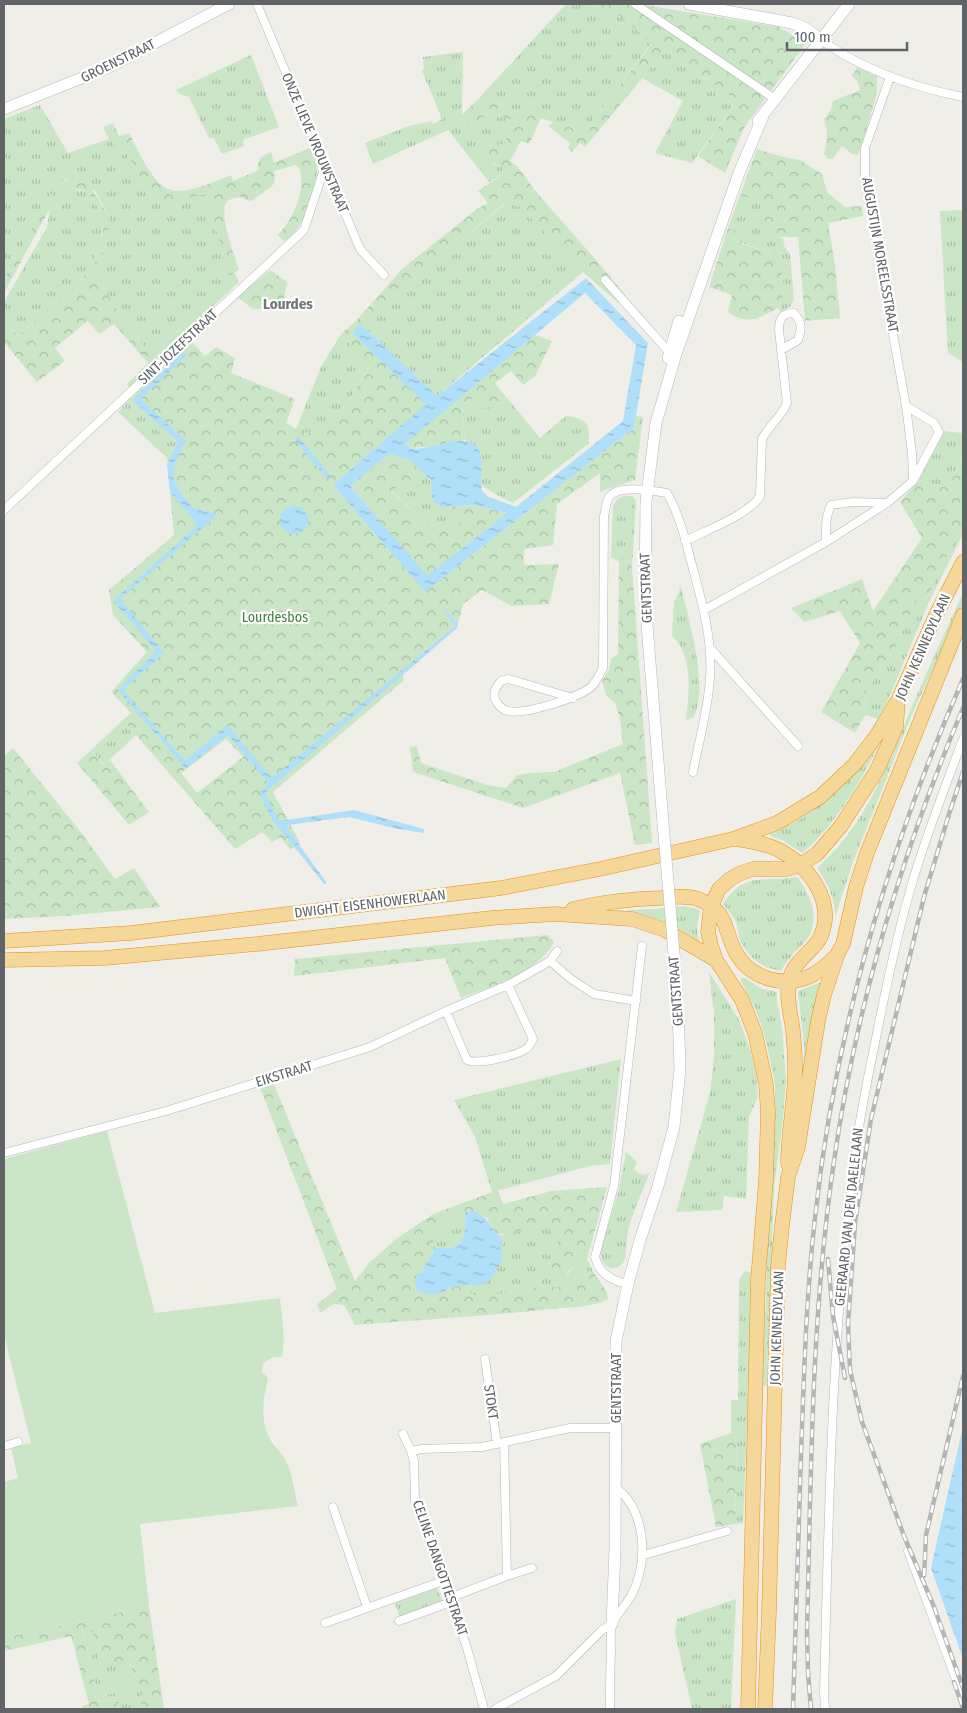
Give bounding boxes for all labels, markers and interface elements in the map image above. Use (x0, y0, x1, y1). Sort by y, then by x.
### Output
scale bar (787, 20, 907, 52)
text: 100 m (794, 28, 831, 46)
street label: GROENSTRAAT (78, 35, 158, 86)
street label: ONZE LIEVE VROUWSTRAAT (278, 70, 352, 216)
street label: AUGUSTIJN MOREELSSTRAAT (858, 176, 902, 334)
district label: Lourdes (263, 295, 313, 313)
street label: SINT-JOZEFSTRAAT (135, 305, 222, 388)
street label: GENTSTRAAT (636, 552, 656, 624)
street label: JOHN KENNEDYLAAN (892, 591, 954, 703)
park label: Lourdesbos (242, 609, 308, 626)
street label: DWIGHT EISENHOWERLAAN (293, 886, 447, 922)
street label: GENTSTRAAT (665, 955, 687, 1027)
street label: EIKSTRAAT (253, 1057, 315, 1091)
street label: GEERAARD VAN DEN DAELELAAN (831, 1127, 867, 1307)
street label: JOHN KENNEDYLAAN (767, 1270, 787, 1386)
street label: GENTSTRAAT (608, 1352, 625, 1423)
street label: STOKT (480, 1383, 502, 1421)
street label: CELINE DANGOTTESTRAAT (409, 1498, 471, 1639)

